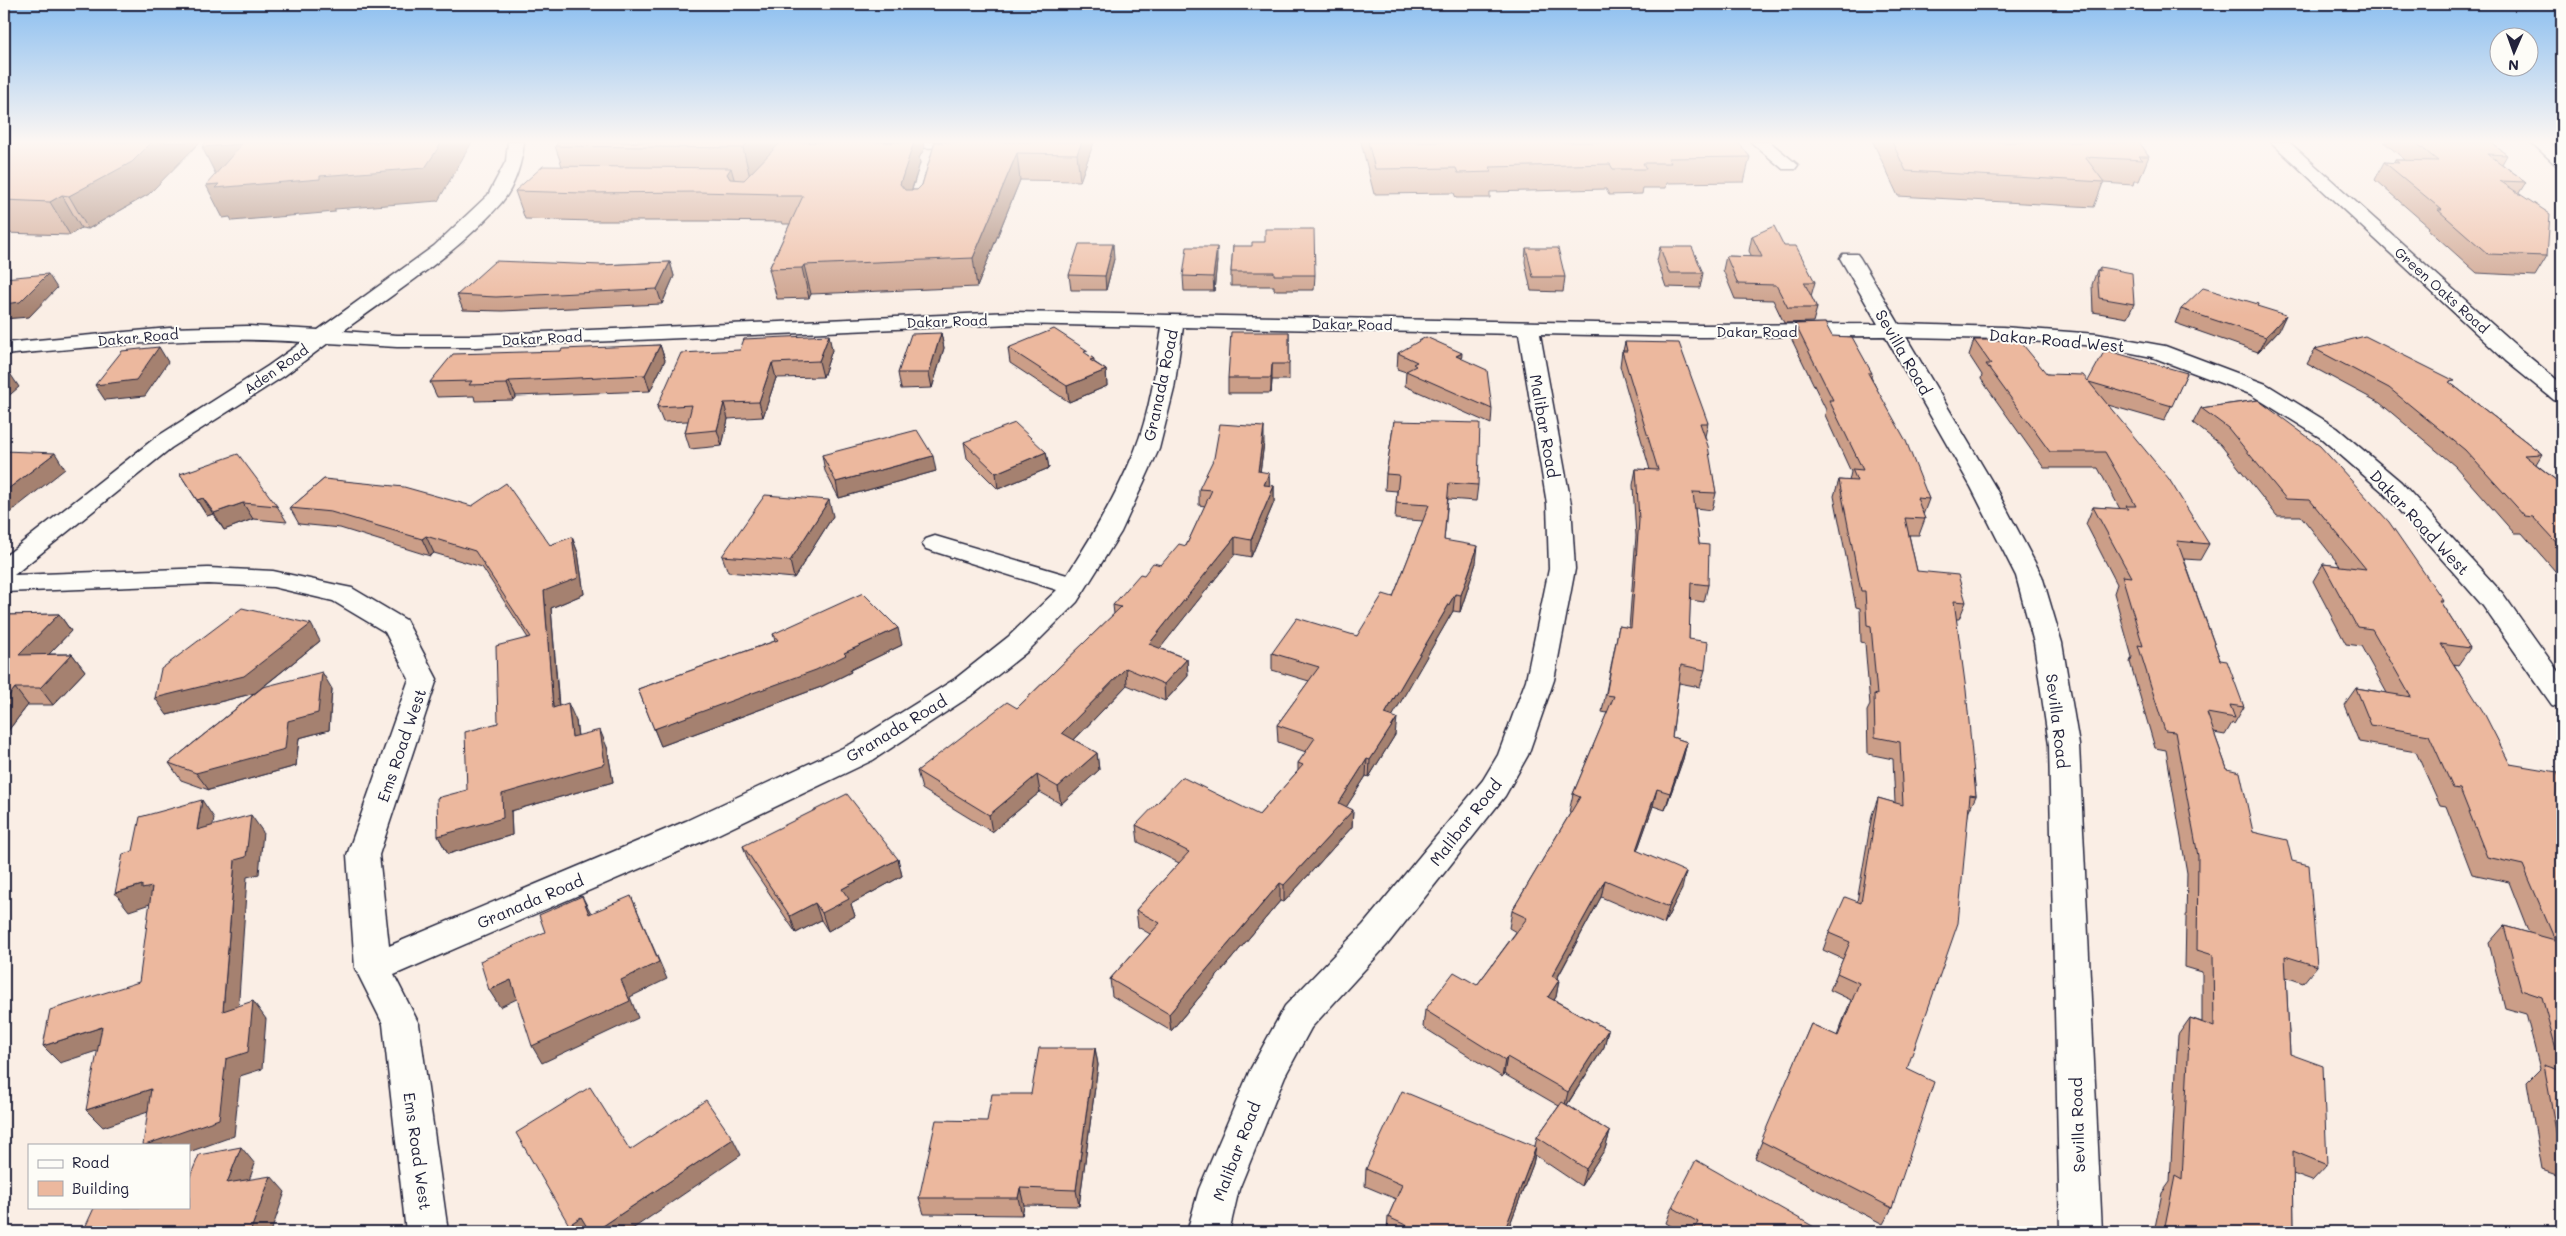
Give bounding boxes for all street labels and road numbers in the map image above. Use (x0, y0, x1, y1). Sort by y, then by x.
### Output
street label: Green Oaks Road (2391, 243, 2493, 337)
street label: Sevilla Road (1871, 306, 1937, 398)
street label: Dakar Road (906, 310, 988, 332)
street label: Dakar Road (1311, 314, 1393, 334)
street label: Dakar Road (1717, 322, 1798, 341)
street label: Dakar Road (97, 324, 179, 350)
street label: Dakar Road West (1988, 324, 2126, 356)
street label: Dakar Road (501, 326, 583, 350)
street label: Granada Road (1138, 327, 1182, 443)
street label: Aden Road (240, 340, 312, 398)
street label: Malibar Road (1526, 373, 1564, 479)
street label: Dakar Road West (2366, 465, 2474, 579)
street label: Sevilla Road (2042, 672, 2074, 770)
street label: Ems Road West (372, 686, 430, 804)
street label: Granada Road (842, 690, 950, 766)
street label: Malibar Road (1424, 774, 1506, 870)
street label: Granada Road (474, 869, 586, 933)
street label: Sevilla Road (2065, 1077, 2089, 1173)
street label: Ems Road West (399, 1091, 437, 1211)
street label: Malibar Road (1207, 1098, 1265, 1204)

